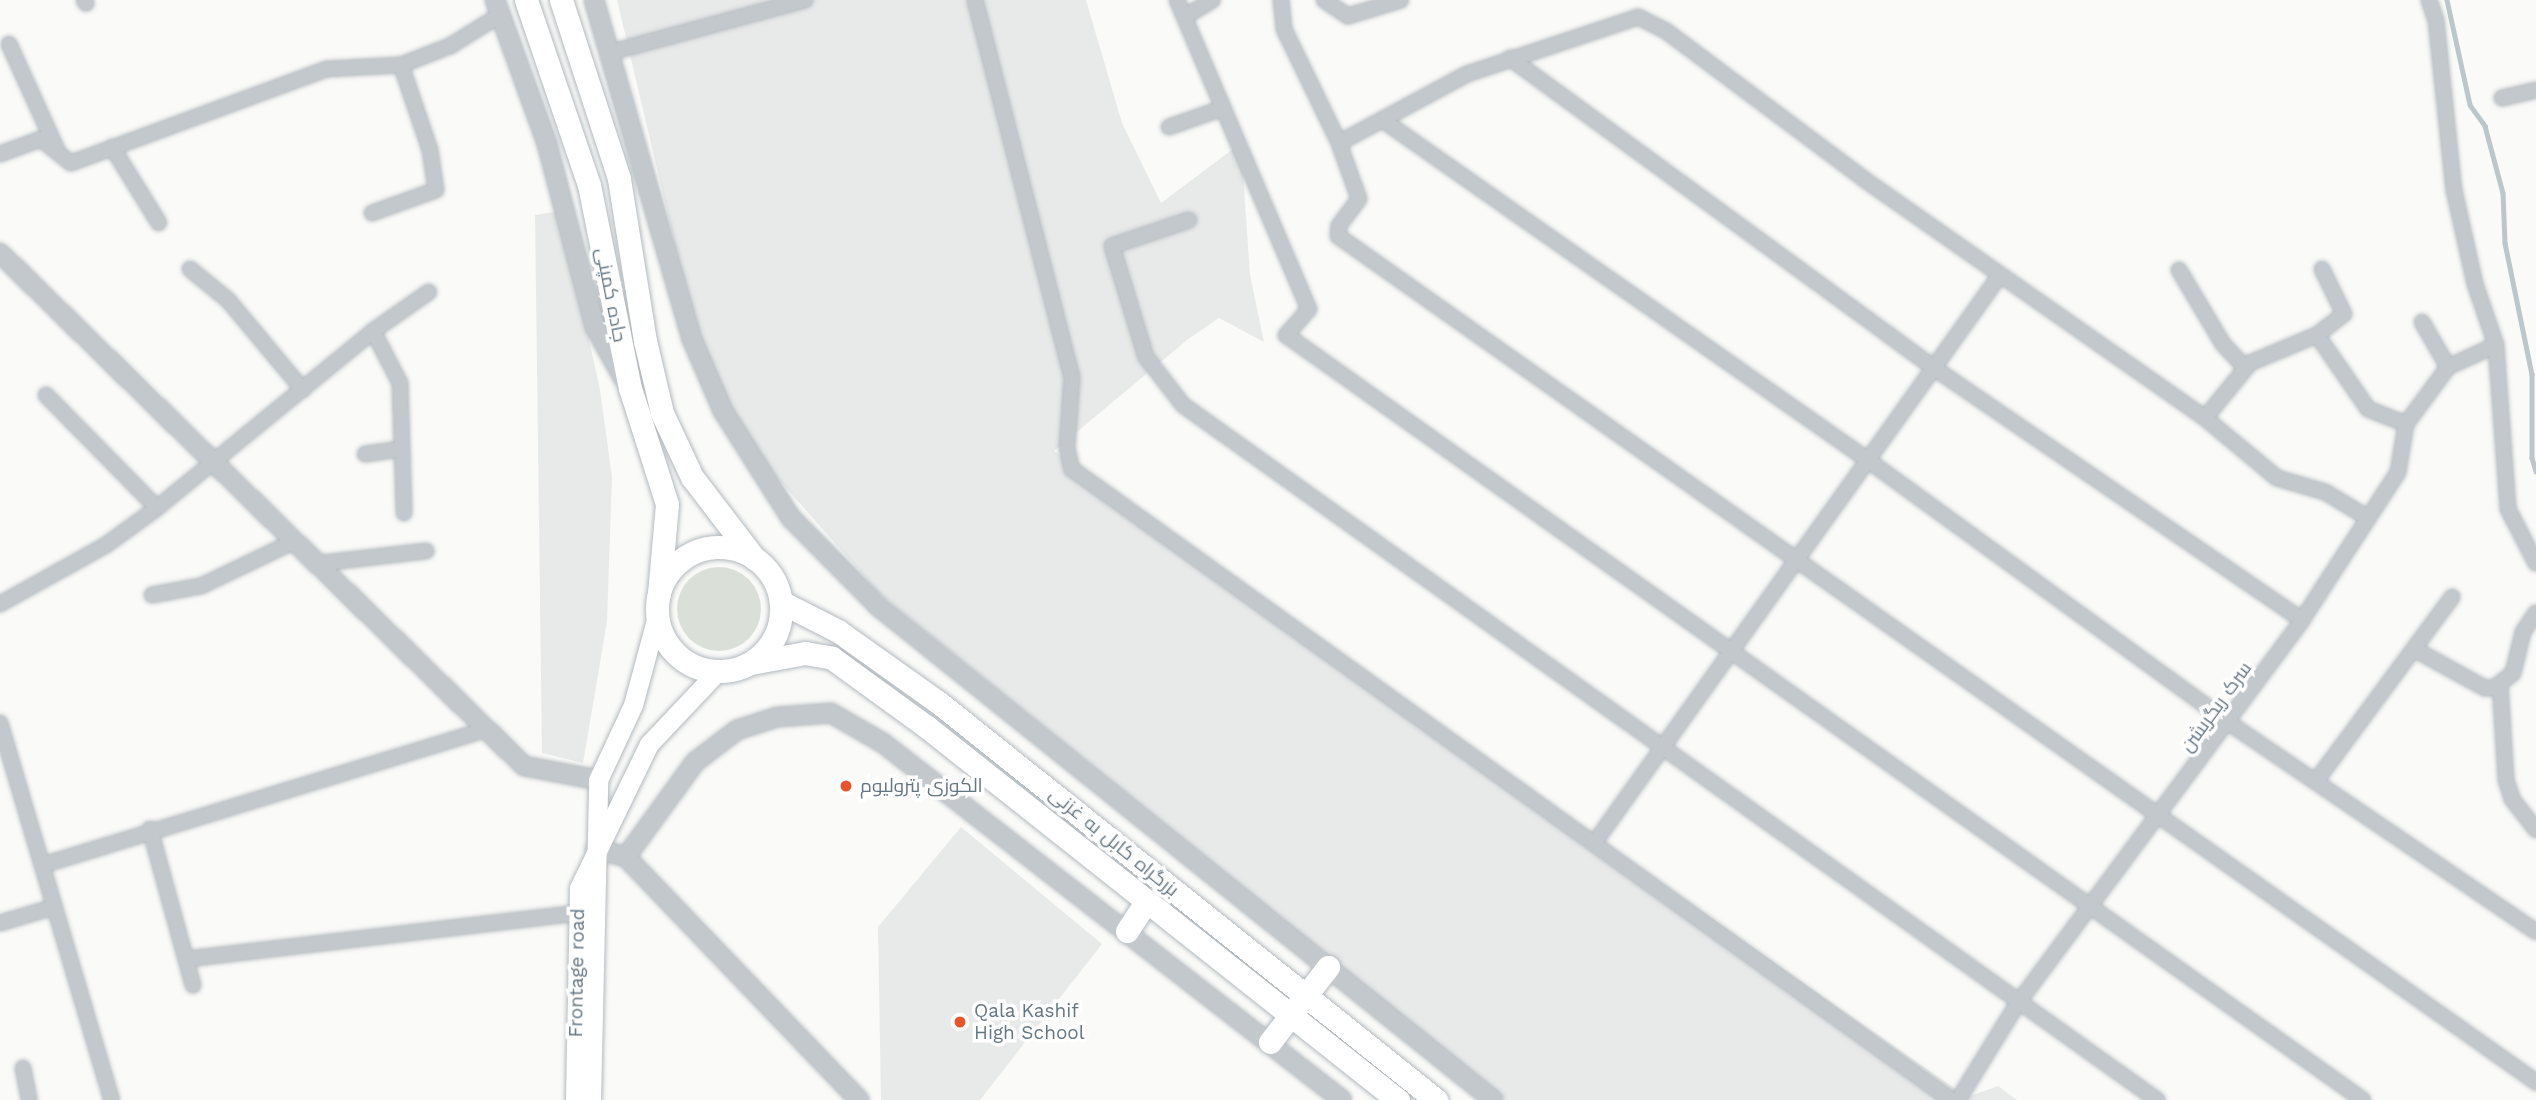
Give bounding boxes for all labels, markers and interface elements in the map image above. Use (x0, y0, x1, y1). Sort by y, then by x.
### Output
street label: جاده کمپنی (591, 246, 631, 344)
street label: سرک ریگریشن (2176, 657, 2256, 757)
place label: الکوزی پترولیوم (860, 775, 983, 797)
marker: الکوزی پترولیوم (838, 778, 854, 794)
street label: بزرگراه کابل به غزنی (1044, 783, 1184, 901)
street label: Frontage road (564, 908, 590, 1038)
place label: Qala Kashif High School (974, 1000, 1085, 1044)
marker: Qala Kashif High School (952, 1014, 968, 1030)

